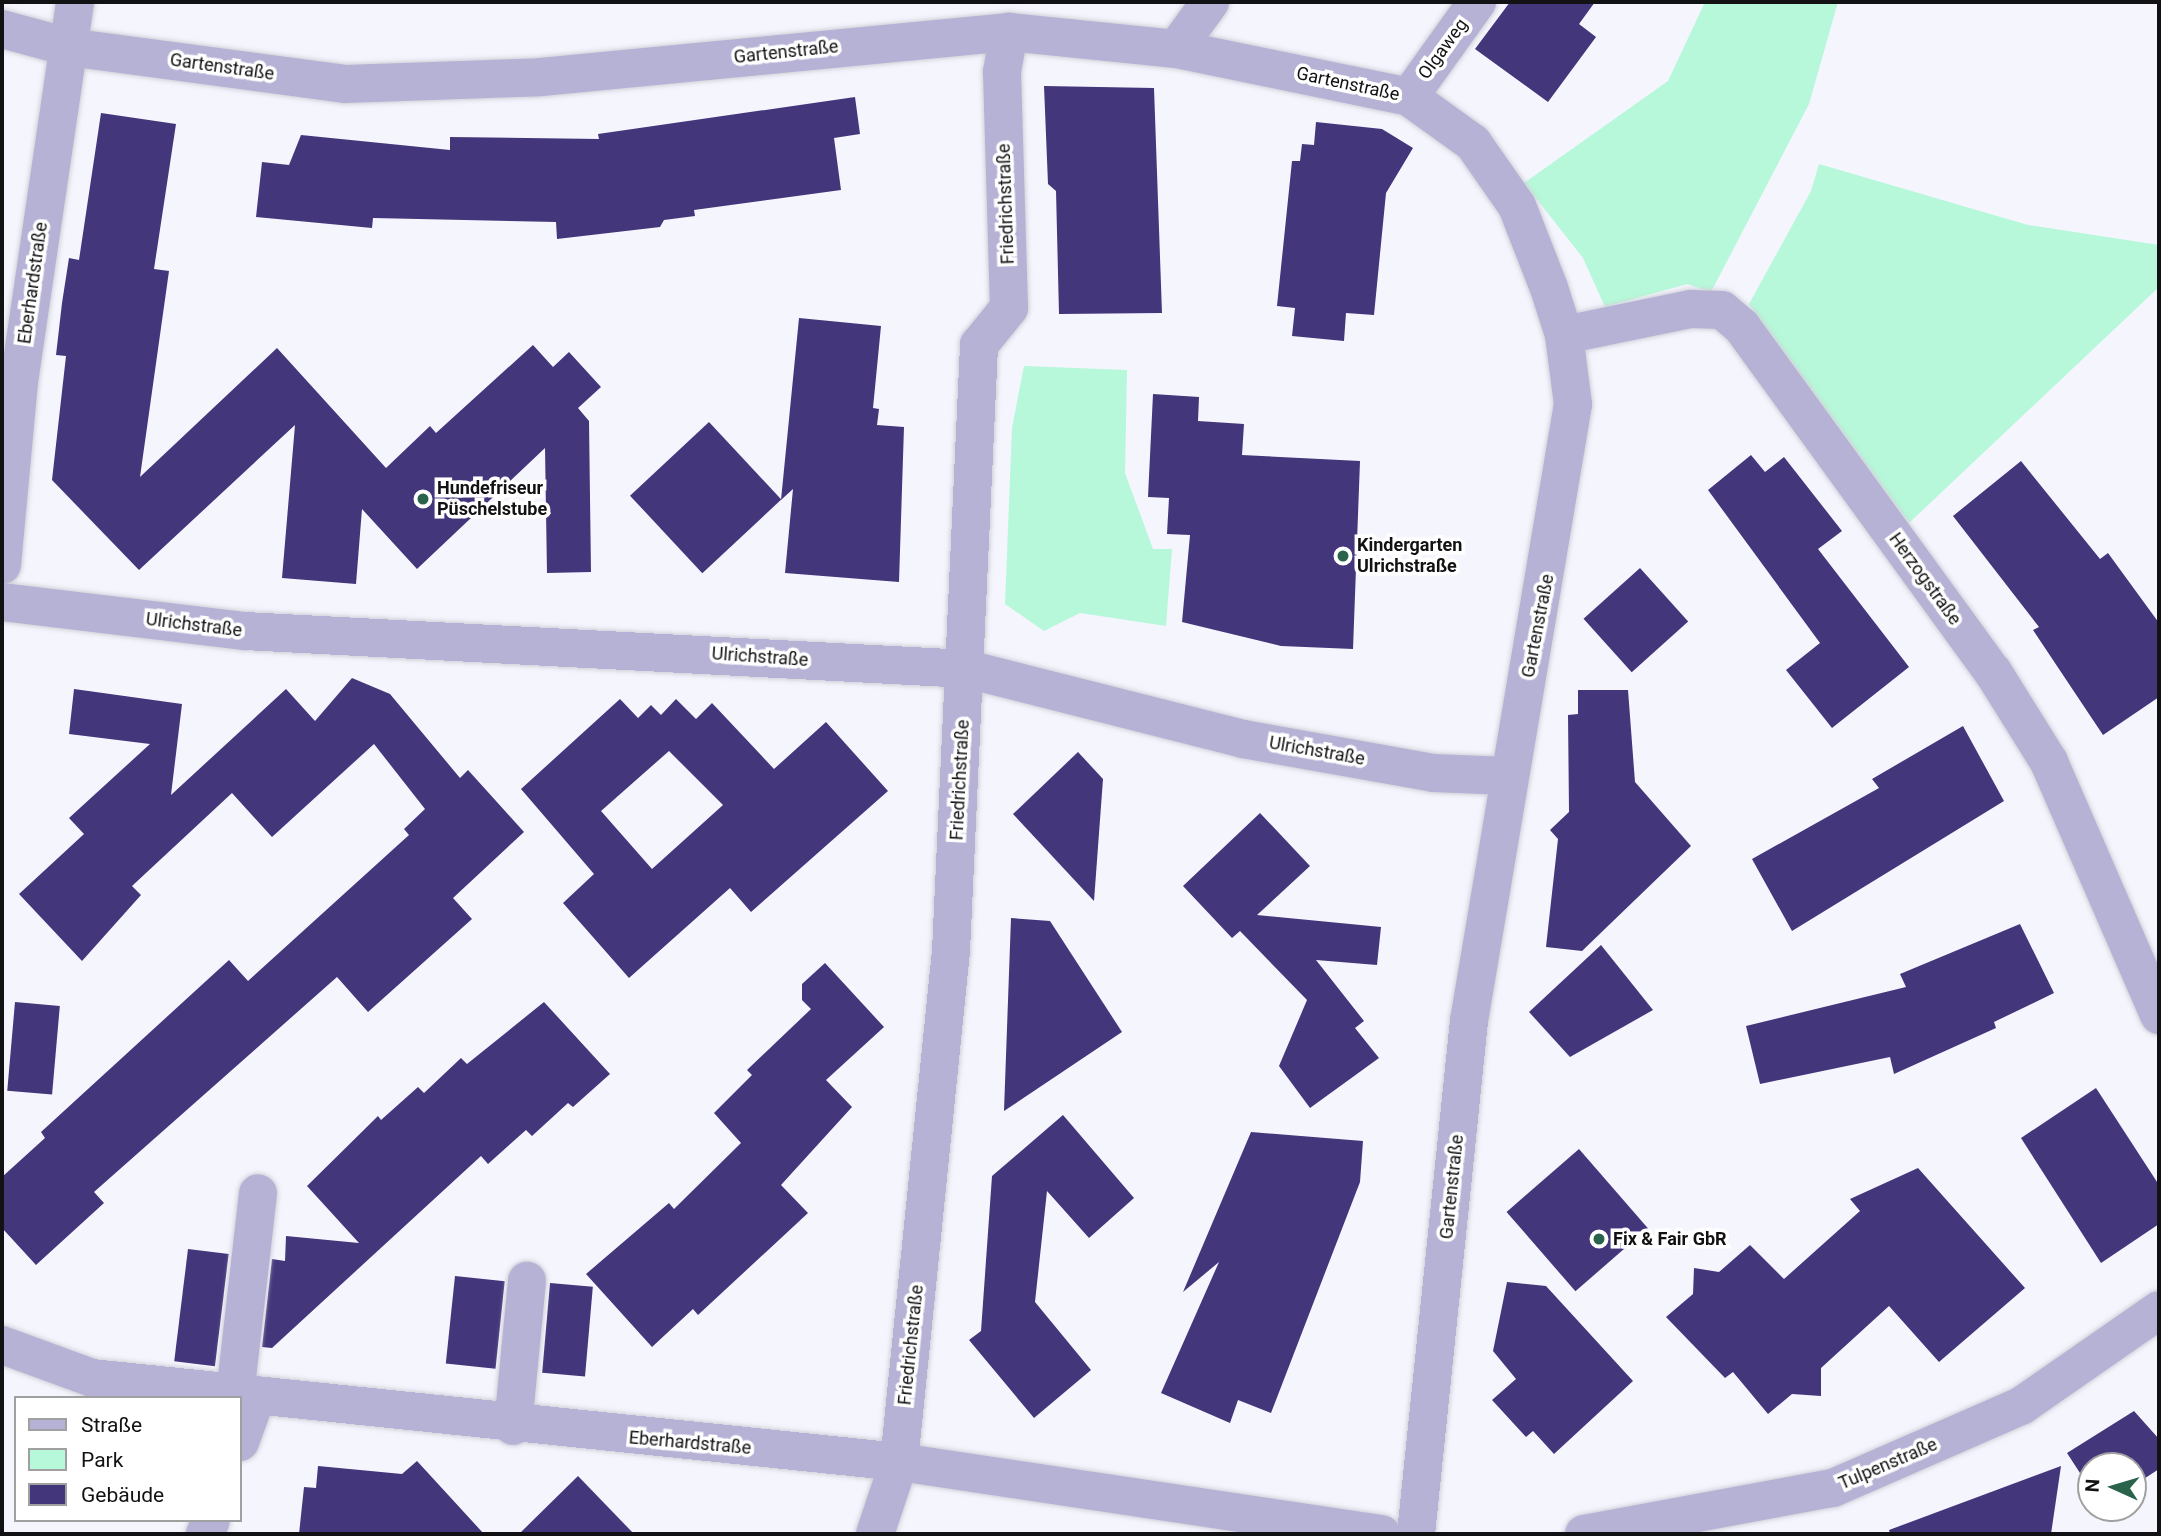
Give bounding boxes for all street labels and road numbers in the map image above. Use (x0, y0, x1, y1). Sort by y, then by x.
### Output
street label: Olgaweg (1414, 14, 1472, 84)
street label: Gartenstraße (733, 36, 839, 68)
street label: Gartenstraße (169, 49, 275, 85)
street label: Gartenstraße (1294, 63, 1402, 105)
street label: Friedrichstraße (993, 143, 1019, 265)
street label: Eberhardstraße (14, 221, 52, 345)
street label: Herzogstraße (1884, 529, 1966, 629)
street label: Gartenstraße (1517, 572, 1559, 680)
street label: Ulrichstraße (145, 608, 243, 642)
street label: Ulrichstraße (711, 643, 809, 671)
street label: Friedrichstraße (946, 719, 974, 841)
street label: Ulrichstraße (1267, 732, 1367, 770)
street label: Gartenstraße (1436, 1134, 1468, 1240)
street label: Friedrichstraße (894, 1284, 928, 1406)
street label: Eberhardstraße (628, 1427, 752, 1459)
street label: Tulpenstraße (1836, 1434, 1940, 1494)

